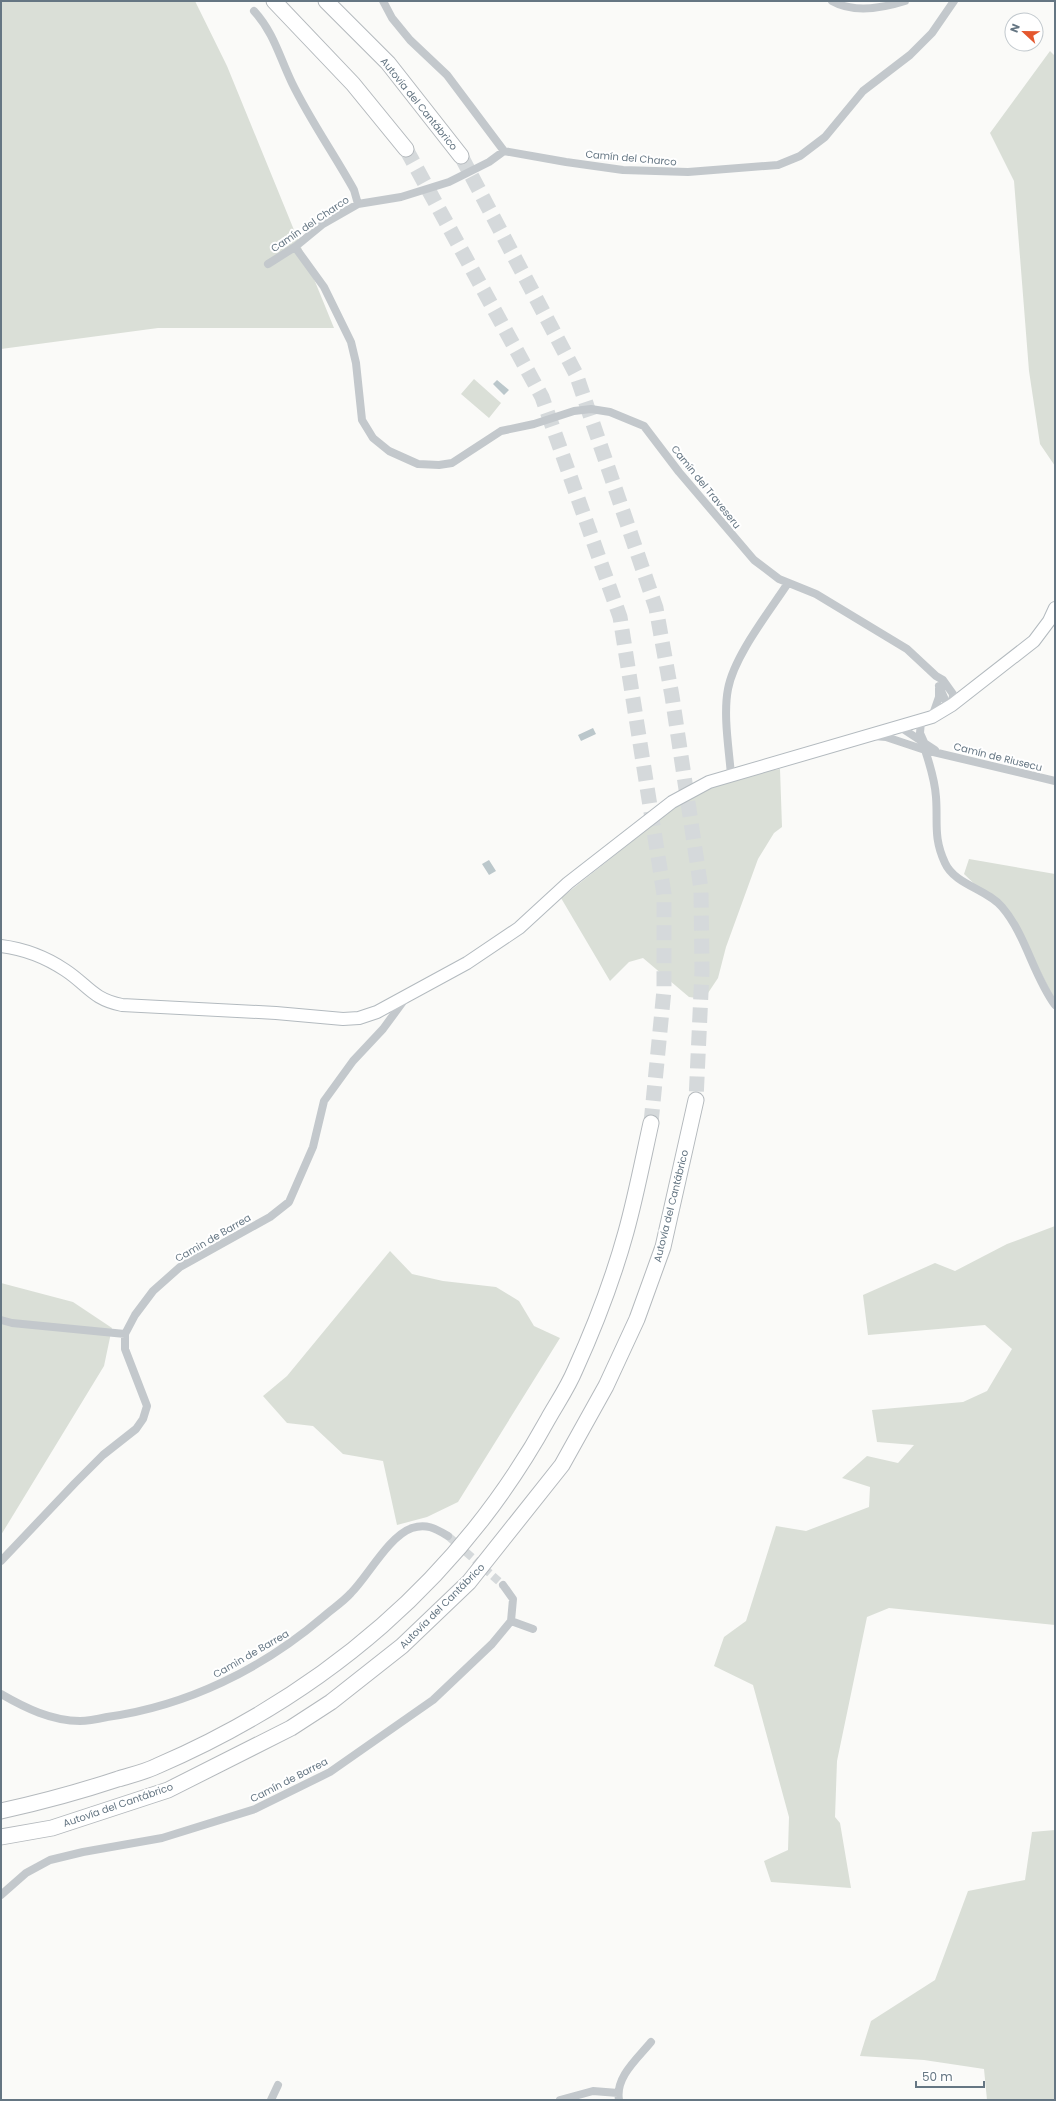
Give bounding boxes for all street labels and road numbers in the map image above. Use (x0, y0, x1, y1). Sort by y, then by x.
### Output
street label: Autovía del Cantábrico (377, 54, 461, 154)
street label: Camín del Charco (585, 147, 677, 169)
street label: Camín del Charco (268, 192, 352, 256)
street label: Camín del Traveseru (668, 442, 744, 532)
street label: Camín de Riusecu (952, 739, 1044, 775)
street label: Autovía del Cantábrico (650, 1148, 692, 1264)
street label: Camin de Barrea (172, 1210, 254, 1266)
street label: Autovía del Cantábrico (396, 1560, 488, 1652)
street label: Camin de Barrea (210, 1626, 292, 1682)
street label: Camín de Barrea (248, 1754, 330, 1806)
street label: Autovía del Cantábrico (61, 1779, 175, 1831)

